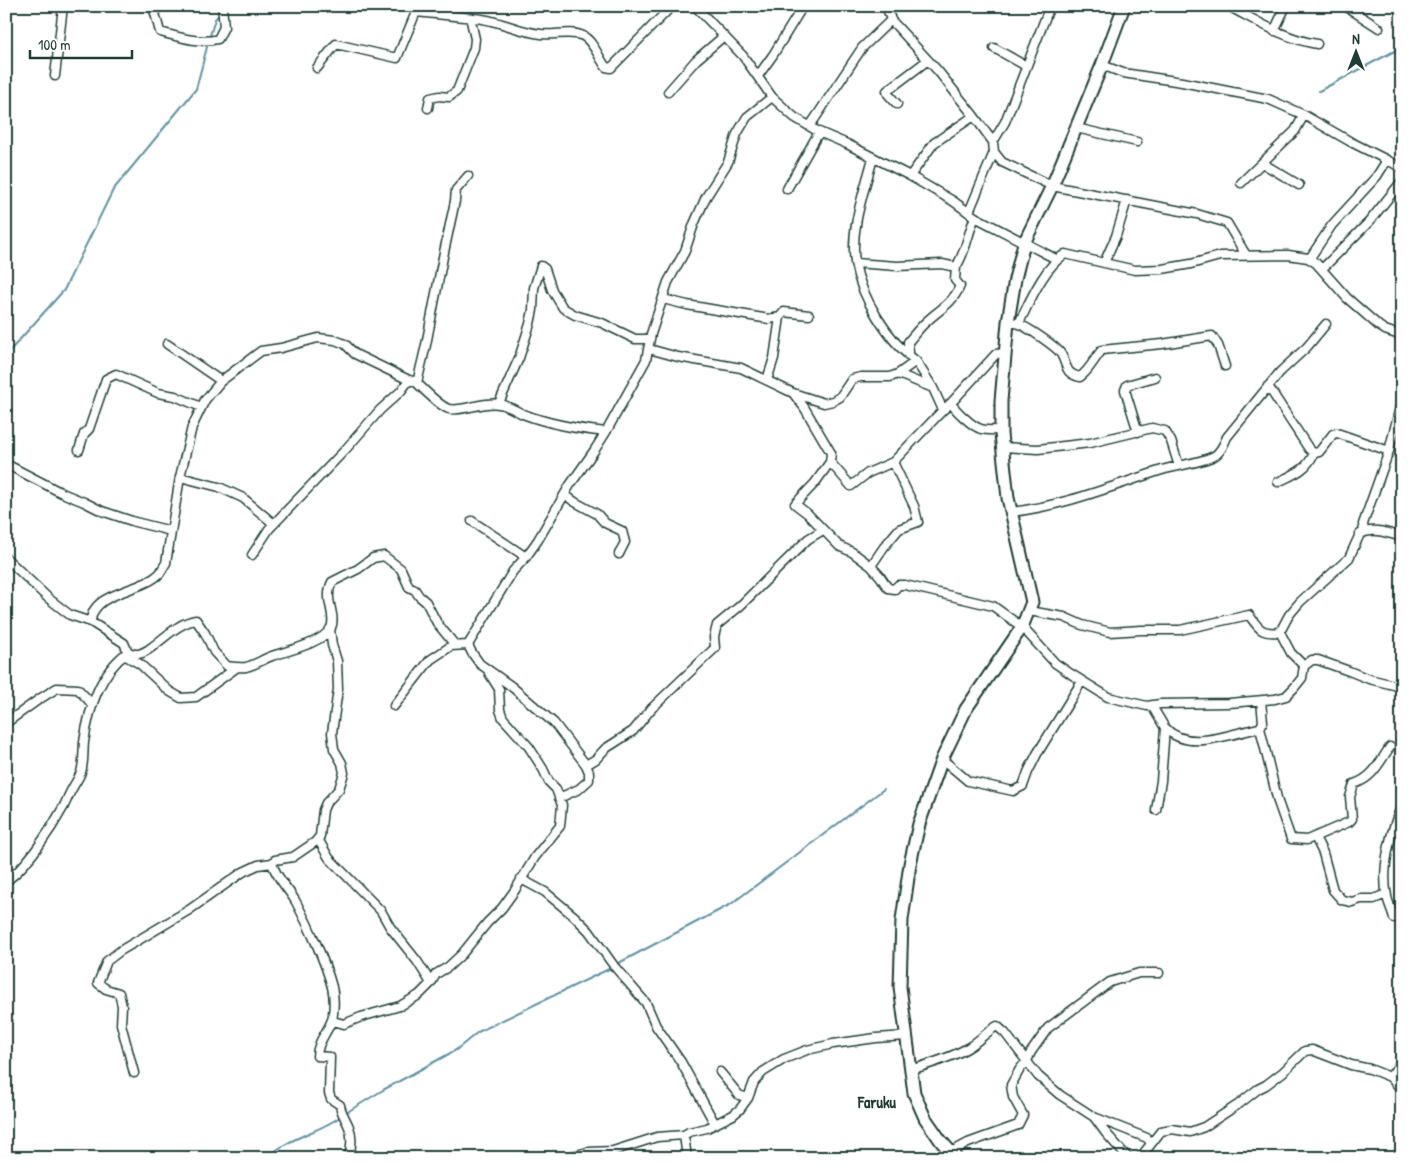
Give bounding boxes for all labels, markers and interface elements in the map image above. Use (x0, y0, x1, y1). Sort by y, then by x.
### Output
scale bar (30, 28, 132, 60)
north arrow (1330, 28, 1380, 78)
text: N (1352, 29, 1360, 48)
text: 100 m (38, 34, 71, 55)
district label: Faruku (857, 1091, 897, 1113)

